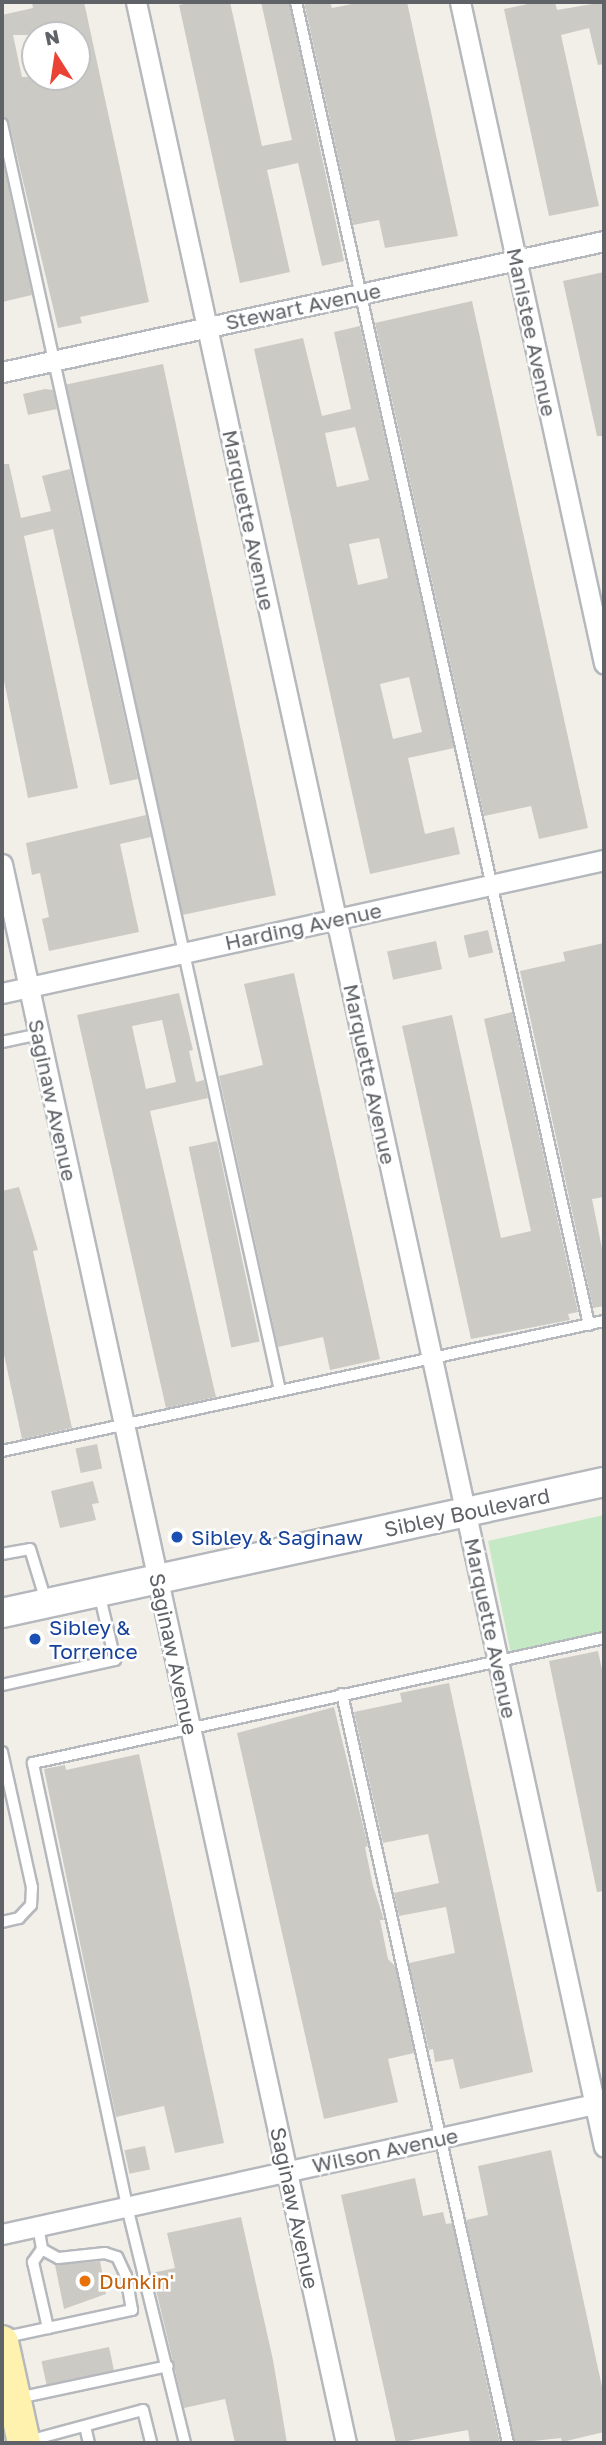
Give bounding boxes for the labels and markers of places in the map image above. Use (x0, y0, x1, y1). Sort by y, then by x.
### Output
place label: Sibley & Saginaw (191, 1524, 363, 1550)
marker: Sibley & Saginaw (169, 1529, 185, 1545)
place label: Sibley & Torrence (49, 1614, 138, 1664)
marker: Sibley & Torrence (27, 1631, 43, 1647)
place label: Dunkin' (99, 2268, 174, 2294)
marker: Dunkin' (77, 2273, 93, 2289)

